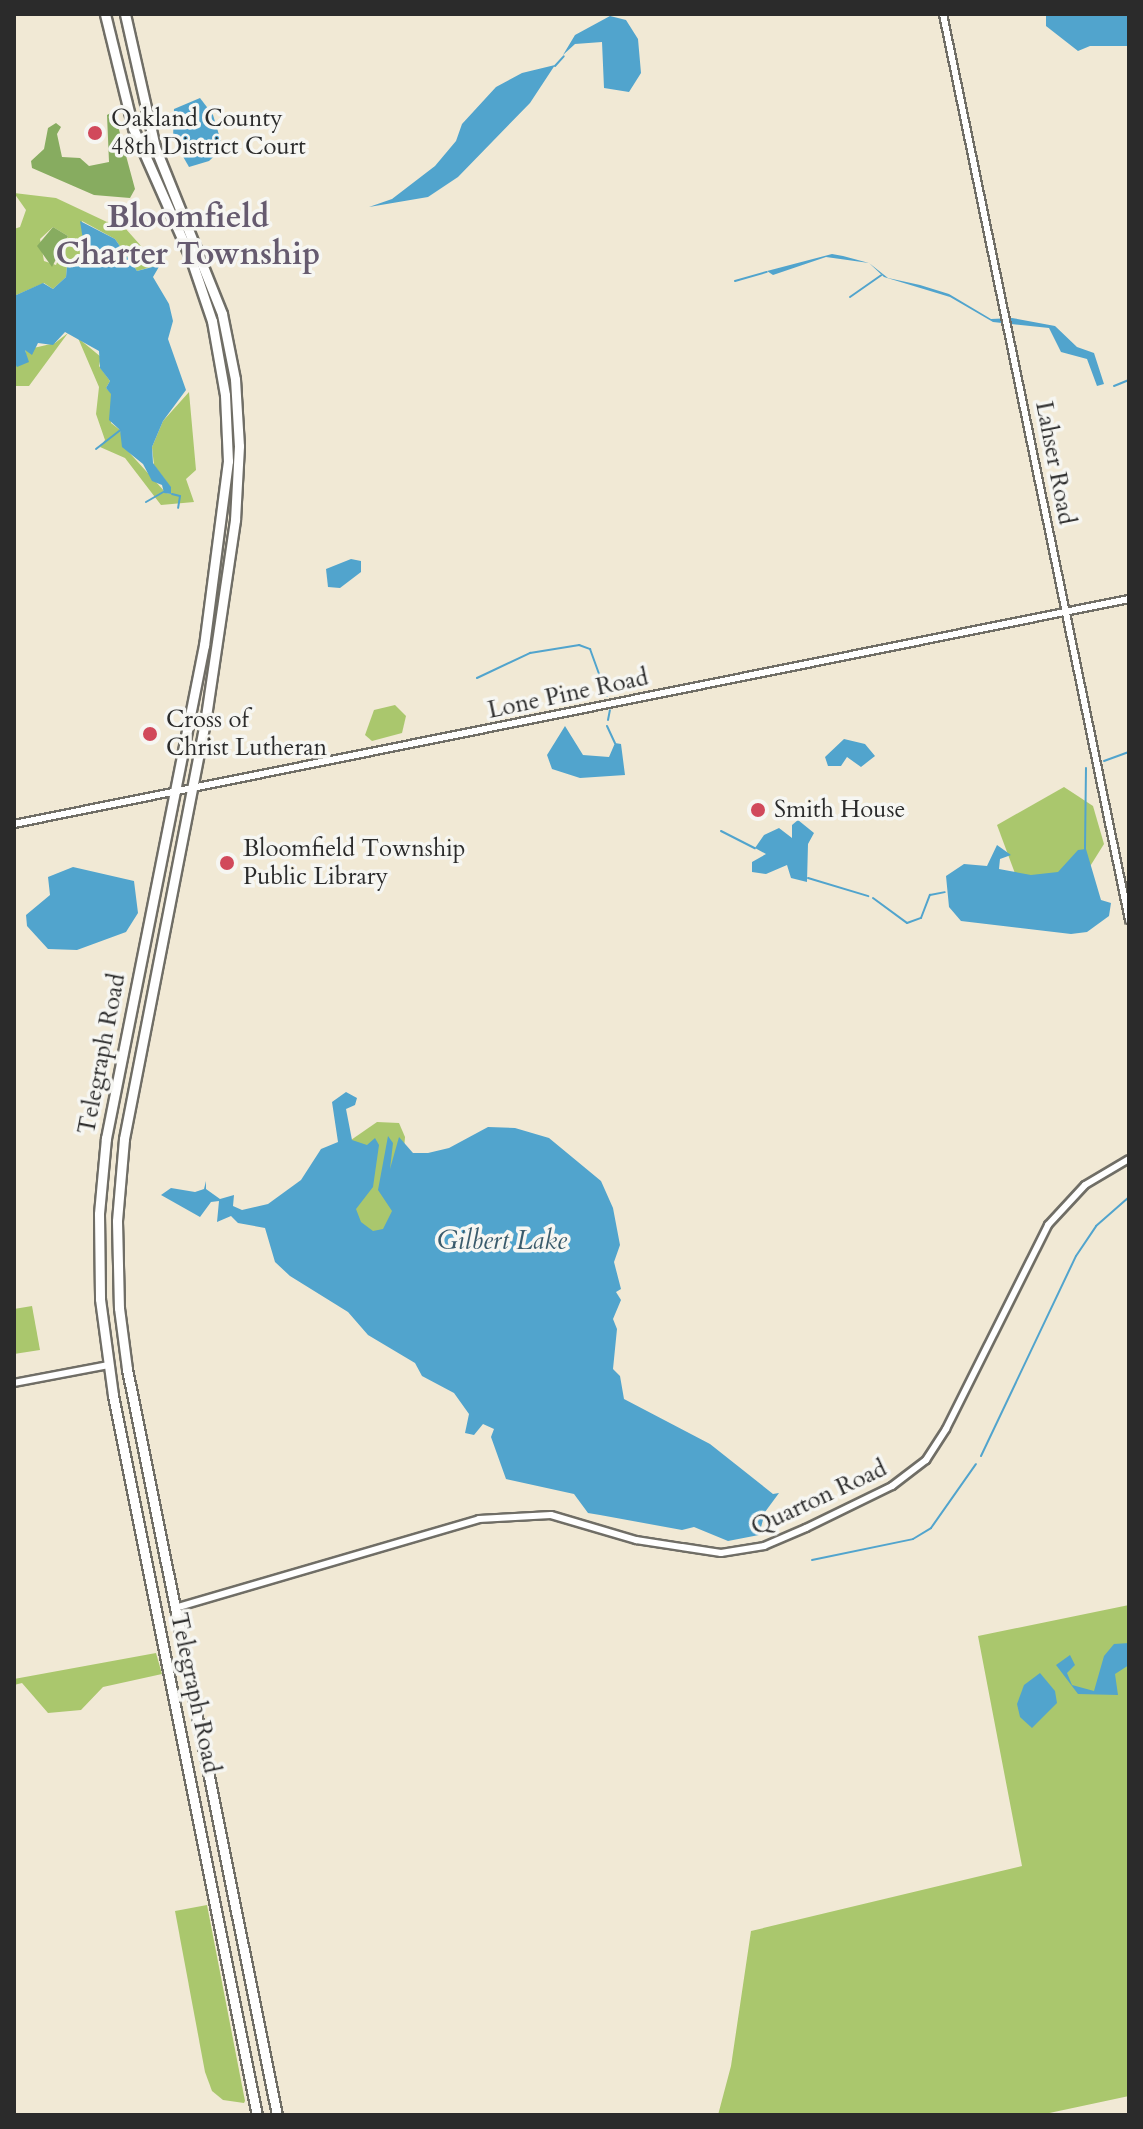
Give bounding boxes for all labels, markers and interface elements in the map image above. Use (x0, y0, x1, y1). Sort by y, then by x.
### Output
place label: Oakland County 48th District Court (111, 105, 306, 161)
marker: Oakland County 48th District Court (86, 124, 104, 142)
district label: Bloomfield Charter Township (56, 199, 320, 274)
street label: Lahser Road (1029, 399, 1081, 527)
street label: Lone Pine Road (485, 663, 651, 725)
place label: Cross of Christ Lutheran (166, 706, 327, 762)
marker: Cross of Christ Lutheran (141, 725, 159, 743)
place label: Smith House (774, 796, 905, 824)
marker: Smith House (749, 801, 767, 819)
place label: Bloomfield Township Public Library (243, 835, 466, 891)
marker: Bloomfield Township Public Library (218, 854, 236, 872)
street label: Telegraph Road (72, 971, 132, 1137)
water label: Gilbert Lake (437, 1225, 567, 1257)
street label: Quarton Road (747, 1454, 891, 1542)
street label: Telegraph Road (164, 1610, 226, 1776)

